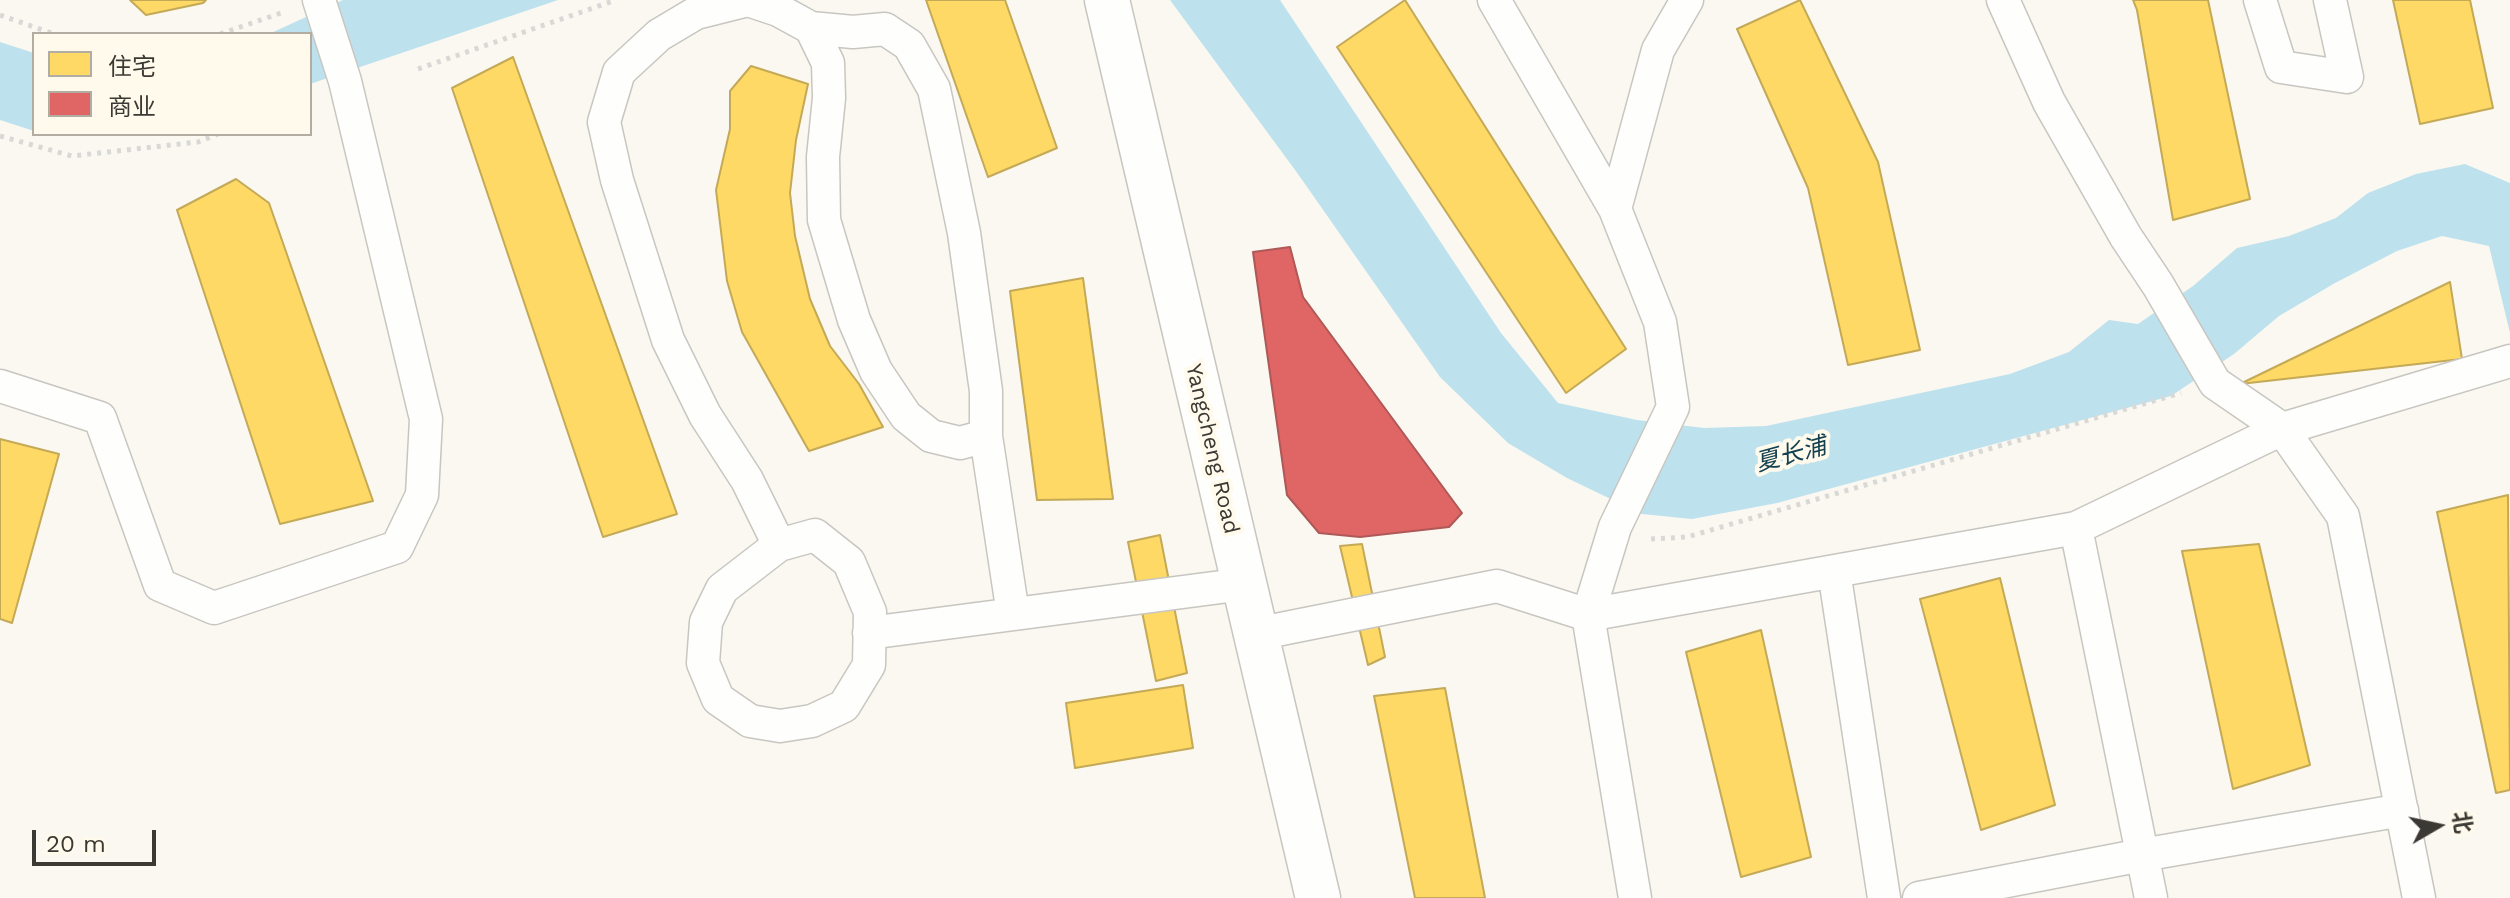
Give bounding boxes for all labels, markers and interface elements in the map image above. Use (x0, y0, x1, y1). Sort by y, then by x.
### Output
legend (32, 32, 312, 136)
text: 住宅 (108, 53, 156, 81)
text: 商业 (108, 93, 156, 121)
street label: Yangcheng Road (1180, 361, 1244, 537)
water label: 夏长浦 (1752, 432, 1830, 478)
north arrow (2398, 786, 2478, 866)
text: 北 (2448, 809, 2476, 835)
scale bar (36, 814, 160, 864)
text: 20 m (46, 830, 106, 858)

